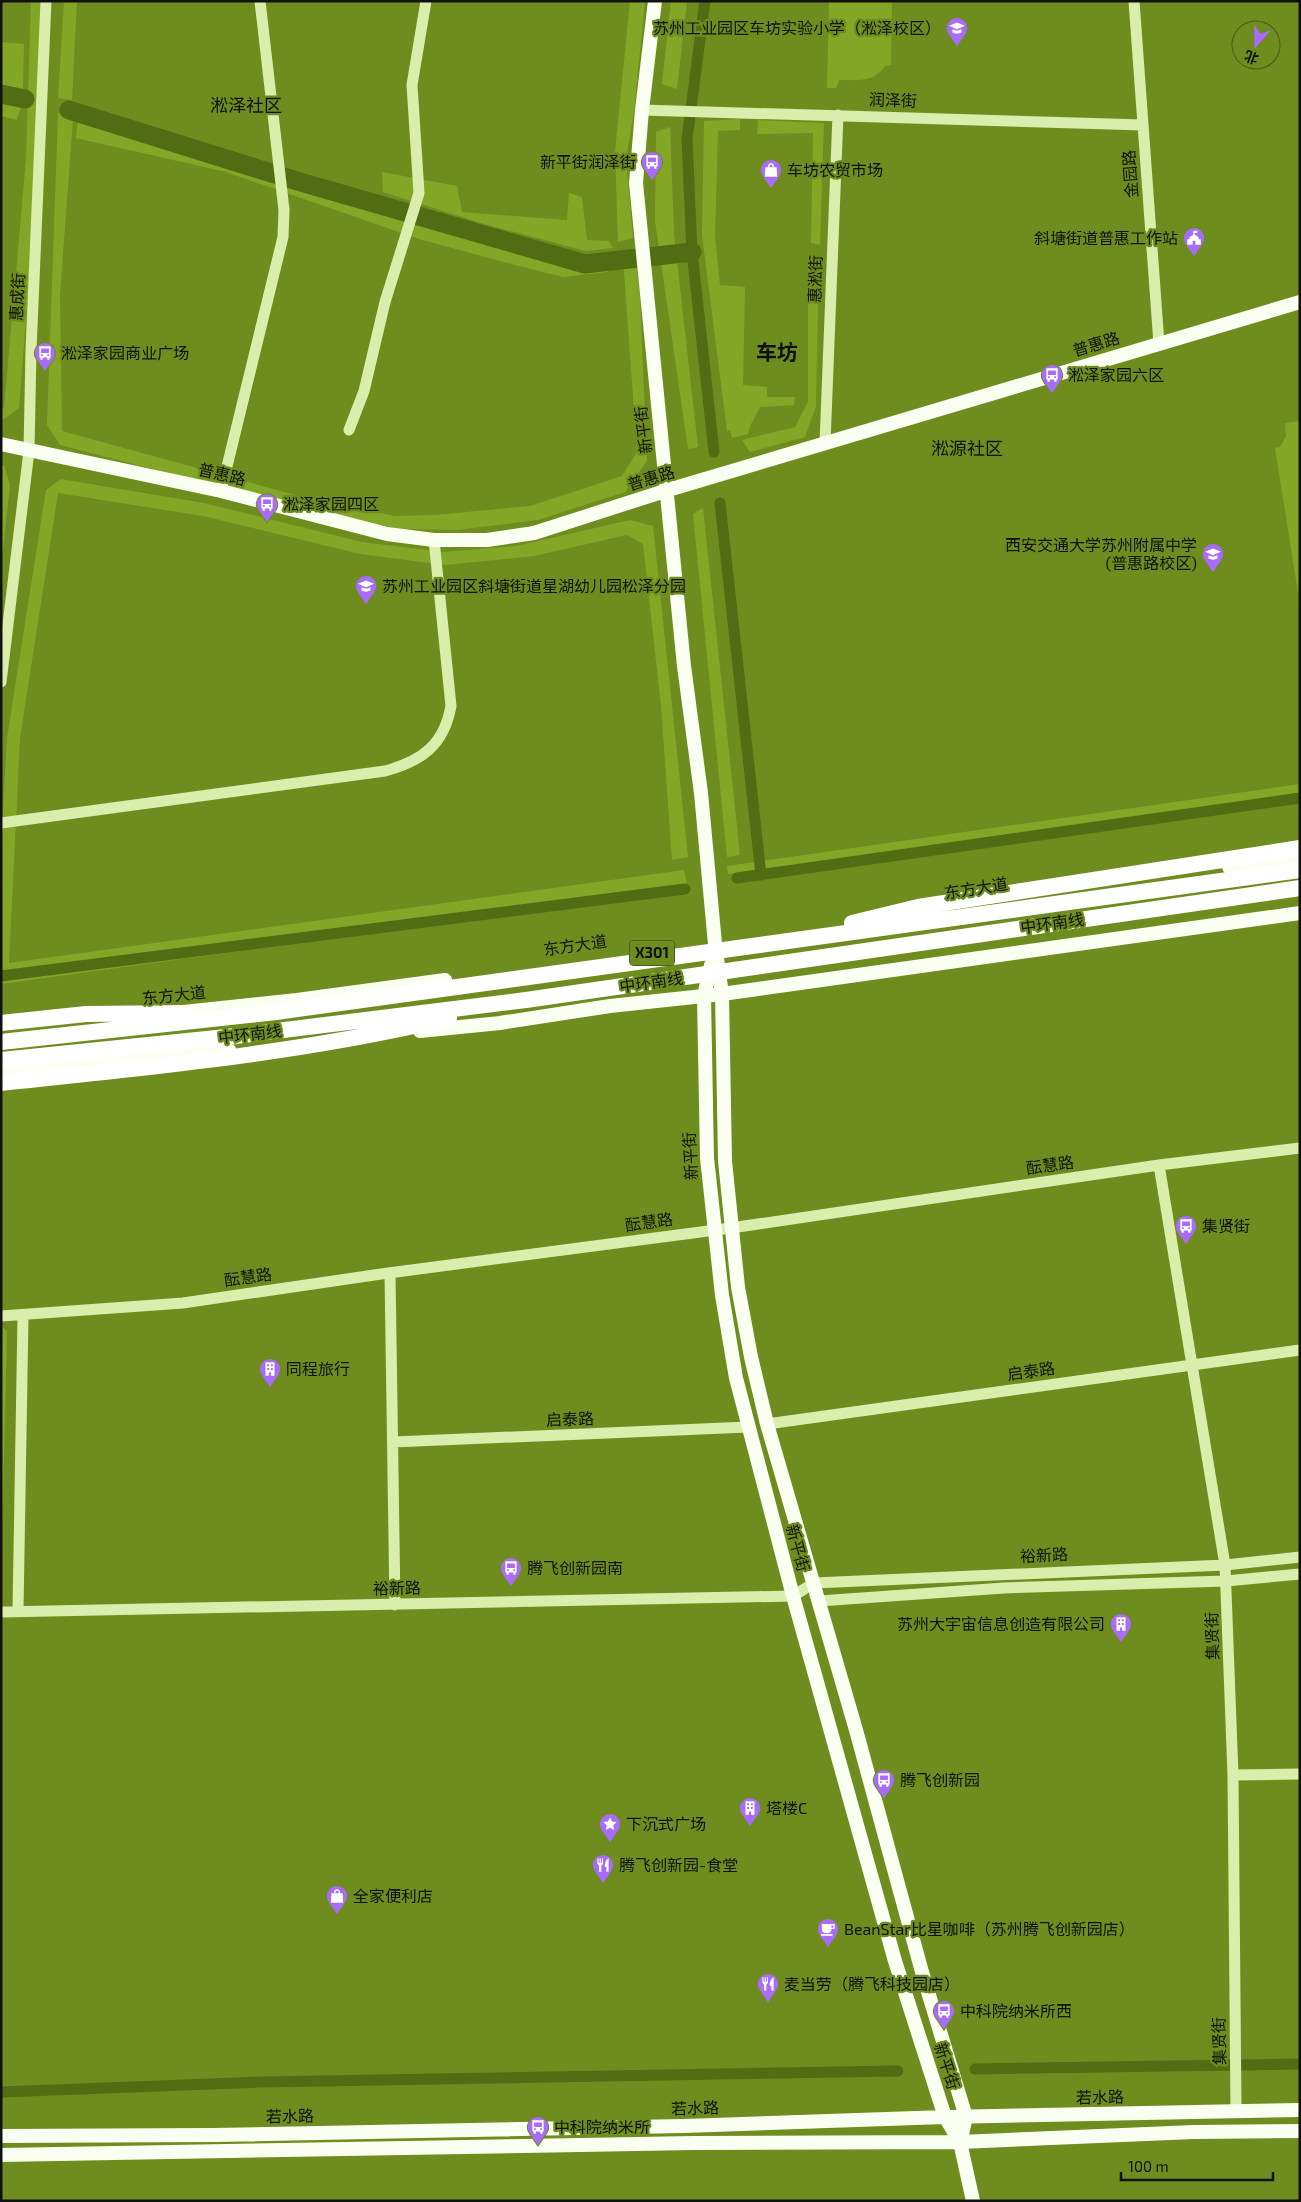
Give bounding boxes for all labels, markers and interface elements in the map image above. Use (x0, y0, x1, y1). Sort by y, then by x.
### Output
school or university icon: 苏州工业园区车坊实验小学（淞泽校区） (945, 16, 969, 47)
place label: 苏州工业园区车坊实验小学（淞泽校区） (653, 18, 941, 37)
north arrow (1231, 20, 1281, 70)
text: 北 (1242, 47, 1261, 68)
street label: 润泽街 (869, 89, 917, 110)
district label: 淞泽社区 (210, 94, 282, 116)
street label: 金园路 (1118, 149, 1141, 199)
bus stop icon: 新平街润泽街 (640, 150, 664, 181)
place label: 新平街润泽街 (540, 152, 636, 171)
shop icon: 车坊农贸市场 (759, 158, 783, 189)
place label: 车坊农贸市场 (787, 160, 883, 179)
public building icon: 斜塘街道普惠工作站 (1182, 226, 1206, 257)
place label: 斜塘街道普惠工作站 (1034, 228, 1178, 247)
street label: 惠淞街 (804, 255, 825, 303)
street label: 惠成街 (6, 273, 27, 321)
street label: 普惠路 (1070, 327, 1122, 360)
district label: 车坊 (756, 339, 798, 364)
bus stop icon: 淞泽家园商业广场 (33, 341, 57, 372)
place label: 淞泽家园商业广场 (61, 343, 189, 362)
bus stop icon: 淞泽家园六区 (1040, 363, 1064, 394)
place label: 淞泽家园六区 (1068, 365, 1164, 384)
street label: 新平街 (630, 405, 655, 455)
district label: 淞源社区 (931, 437, 1003, 459)
street label: 普惠路 (197, 459, 248, 488)
street label: 普惠路 (625, 461, 677, 494)
bus stop icon: 淞泽家园四区 (255, 492, 279, 523)
place label: 淞泽家园四区 (283, 494, 379, 513)
place label: 西安交通大学苏州附属中学 (普惠路校区) (1005, 535, 1197, 572)
school or university icon: 西安交通大学苏州附属中学 (普惠路校区) (1201, 542, 1225, 573)
school or university icon: 苏州工业园区斜塘街道星湖幼儿园松泽分园 (354, 574, 378, 605)
place label: 苏州工业园区斜塘街道星湖幼儿园松泽分园 (382, 576, 686, 595)
street label: 东方大道 (943, 873, 1009, 902)
street label: 中环南线 (1019, 909, 1085, 936)
street label: 东方大道 (542, 931, 608, 958)
road number: X301 (630, 940, 674, 966)
street label: 中环南线 (618, 968, 684, 995)
street label: 东方大道 (141, 982, 207, 1007)
street label: 中环南线 (217, 1020, 283, 1047)
street label: 新平街 (679, 1132, 700, 1180)
street label: 酝慧路 (1025, 1152, 1075, 1177)
street label: 酝慧路 (624, 1209, 674, 1234)
bus stop icon: 集贤街 (1174, 1214, 1198, 1245)
place label: 集贤街 (1202, 1216, 1250, 1235)
street label: 酝慧路 (223, 1264, 273, 1289)
building icon: 同程旅行 (258, 1357, 282, 1388)
street label: 启泰路 (1006, 1358, 1056, 1383)
place label: 同程旅行 (286, 1359, 350, 1378)
street label: 启泰路 (546, 1408, 594, 1429)
street label: 新平街 (783, 1522, 814, 1574)
street label: 裕新路 (1020, 1544, 1068, 1565)
bus stop icon: 腾飞创新园南 (499, 1556, 523, 1587)
place label: 腾飞创新园南 (527, 1558, 623, 1577)
street label: 裕新路 (373, 1578, 421, 1597)
building icon: 苏州大宇宙信息创造有限公司 (1109, 1612, 1133, 1643)
street label: 集贤街 (1201, 1612, 1222, 1660)
place label: 苏州大宇宙信息创造有限公司 (897, 1614, 1105, 1633)
bus stop icon: 腾飞创新园 (872, 1768, 896, 1799)
place label: 腾飞创新园 (900, 1770, 980, 1789)
building icon: 塔楼C (738, 1796, 762, 1827)
place label: 塔楼C (766, 1798, 807, 1817)
place icon: 下沉式广场 (598, 1812, 622, 1843)
place label: 下沉式广场 (626, 1814, 706, 1833)
restaurant icon: 腾飞创新园-食堂 (591, 1853, 615, 1884)
place label: 腾飞创新园-食堂 (619, 1855, 738, 1874)
shop icon: 全家便利店 (325, 1884, 349, 1915)
place label: 全家便利店 (353, 1886, 433, 1905)
cafe icon: BeanStar比星咖啡（苏州腾飞创新园店） (816, 1917, 840, 1948)
place label: BeanStar比星咖啡（苏州腾飞创新园店） (844, 1919, 1135, 1938)
restaurant icon: 麦当劳（腾飞科技园店） (756, 1972, 780, 2003)
place label: 麦当劳（腾飞科技园店） (784, 1974, 960, 1993)
bus stop icon: 中科院纳米所西 (932, 1999, 956, 2030)
place label: 中科院纳米所西 (960, 2001, 1072, 2020)
street label: 集贤街 (1209, 2017, 1228, 2065)
street label: 新平街 (931, 2040, 964, 2092)
street label: 若水路 (1076, 2087, 1124, 2106)
street label: 若水路 (671, 2097, 719, 2118)
street label: 若水路 (266, 2106, 314, 2125)
bus stop icon: 中科院纳米所 (526, 2115, 550, 2146)
place label: 中科院纳米所 (554, 2117, 650, 2136)
scale bar (1121, 2150, 1274, 2182)
text: 100 m (1128, 2157, 1169, 2175)

